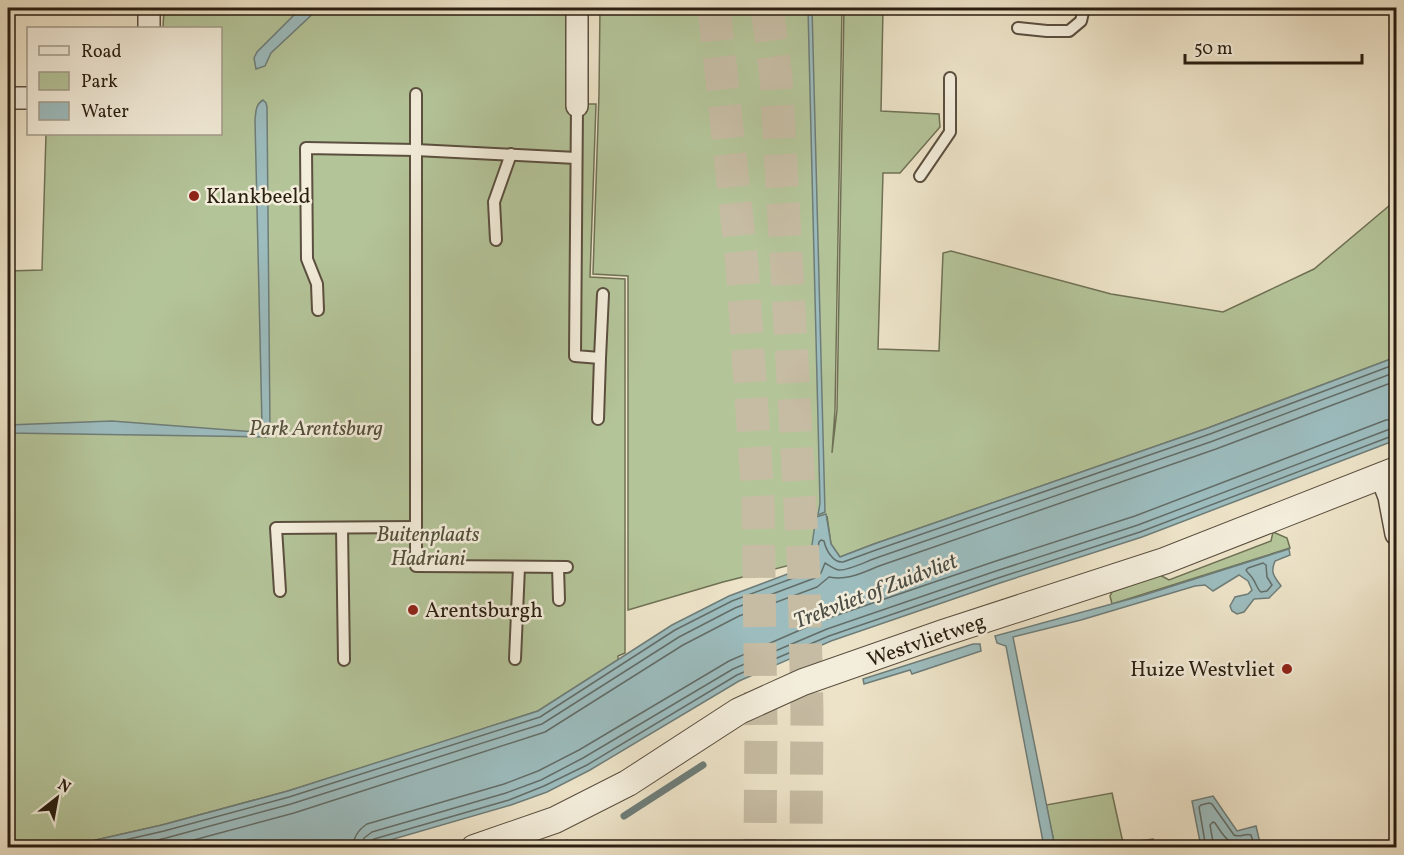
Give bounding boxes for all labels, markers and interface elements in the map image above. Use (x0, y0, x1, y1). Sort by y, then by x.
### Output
legend (27, 27, 222, 135)
scale bar (1185, 27, 1362, 65)
text: 50 m (1194, 37, 1233, 62)
text: Road (81, 40, 122, 65)
text: Park (81, 70, 118, 95)
text: Water (81, 100, 129, 125)
place label: Klankbeeld (206, 183, 310, 212)
marker: Klankbeeld (187, 189, 201, 203)
park label: Park Arentsburg (249, 415, 383, 444)
park label: Buitenplaats Hadriani (376, 521, 480, 574)
water label: Trekvliet of Zuidvliet (789, 546, 963, 638)
place label: Arentsburgh (425, 597, 543, 626)
marker: Arentsburgh (406, 603, 420, 617)
street label: Westvlietweg (863, 608, 990, 675)
place label: Huize Westvliet (1130, 656, 1275, 685)
marker: Huize Westvliet (1280, 662, 1294, 676)
north arrow (27, 768, 87, 828)
text: N (53, 774, 75, 799)

